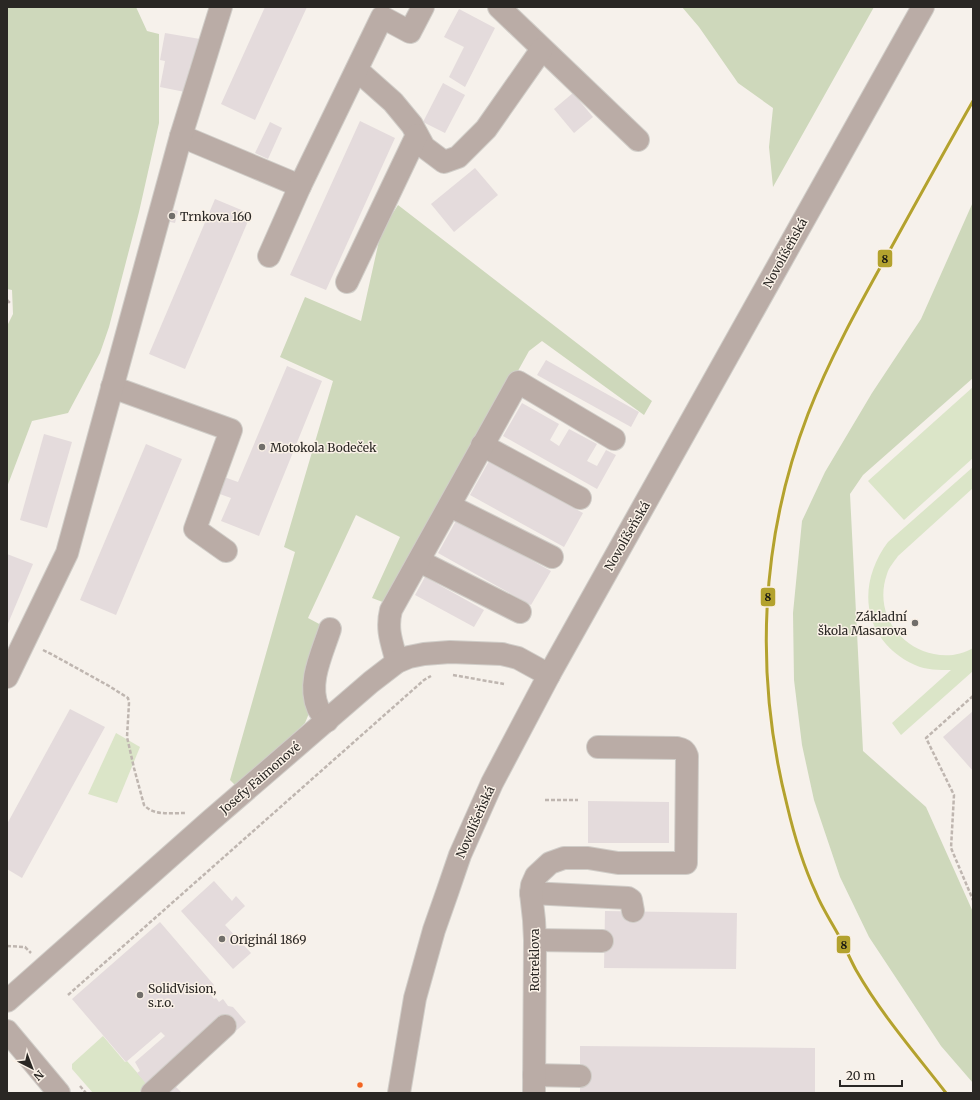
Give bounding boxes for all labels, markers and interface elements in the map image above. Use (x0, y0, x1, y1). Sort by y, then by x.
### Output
place label: Trnkova 160 (180, 209, 252, 224)
marker: Trnkova 160 (167, 211, 177, 221)
street label: Novolíšeňská (760, 215, 811, 290)
line badge: 8 (877, 249, 893, 268)
text: 8 (882, 252, 889, 266)
place label: Motokola Bodeček (270, 440, 377, 455)
marker: Motokola Bodeček (257, 442, 267, 452)
street label: Novolíšeňská (601, 498, 653, 573)
line badge: 8 (760, 587, 776, 607)
text: 8 (765, 590, 772, 604)
place label: Základní škola Masarova (818, 609, 908, 638)
marker: Základní škola Masarova (910, 618, 920, 628)
street label: Josefy Faimonové (216, 739, 303, 818)
street label: Novolíšeňská (452, 783, 498, 860)
street label: Rotreklova (527, 928, 542, 991)
place label: Originál 1869 (230, 932, 307, 947)
marker: Originál 1869 (217, 934, 227, 944)
line badge: 8 (836, 935, 851, 954)
text: 8 (841, 938, 848, 952)
place label: SolidVision, s.r.o. (148, 981, 216, 1010)
marker: SolidVision, s.r.o. (135, 990, 145, 1000)
north arrow (12, 1048, 52, 1088)
scale bar (840, 1062, 902, 1088)
text: N (31, 1067, 47, 1084)
text: 20 m (846, 1068, 875, 1083)
unlabelled marker (355, 1080, 365, 1090)

